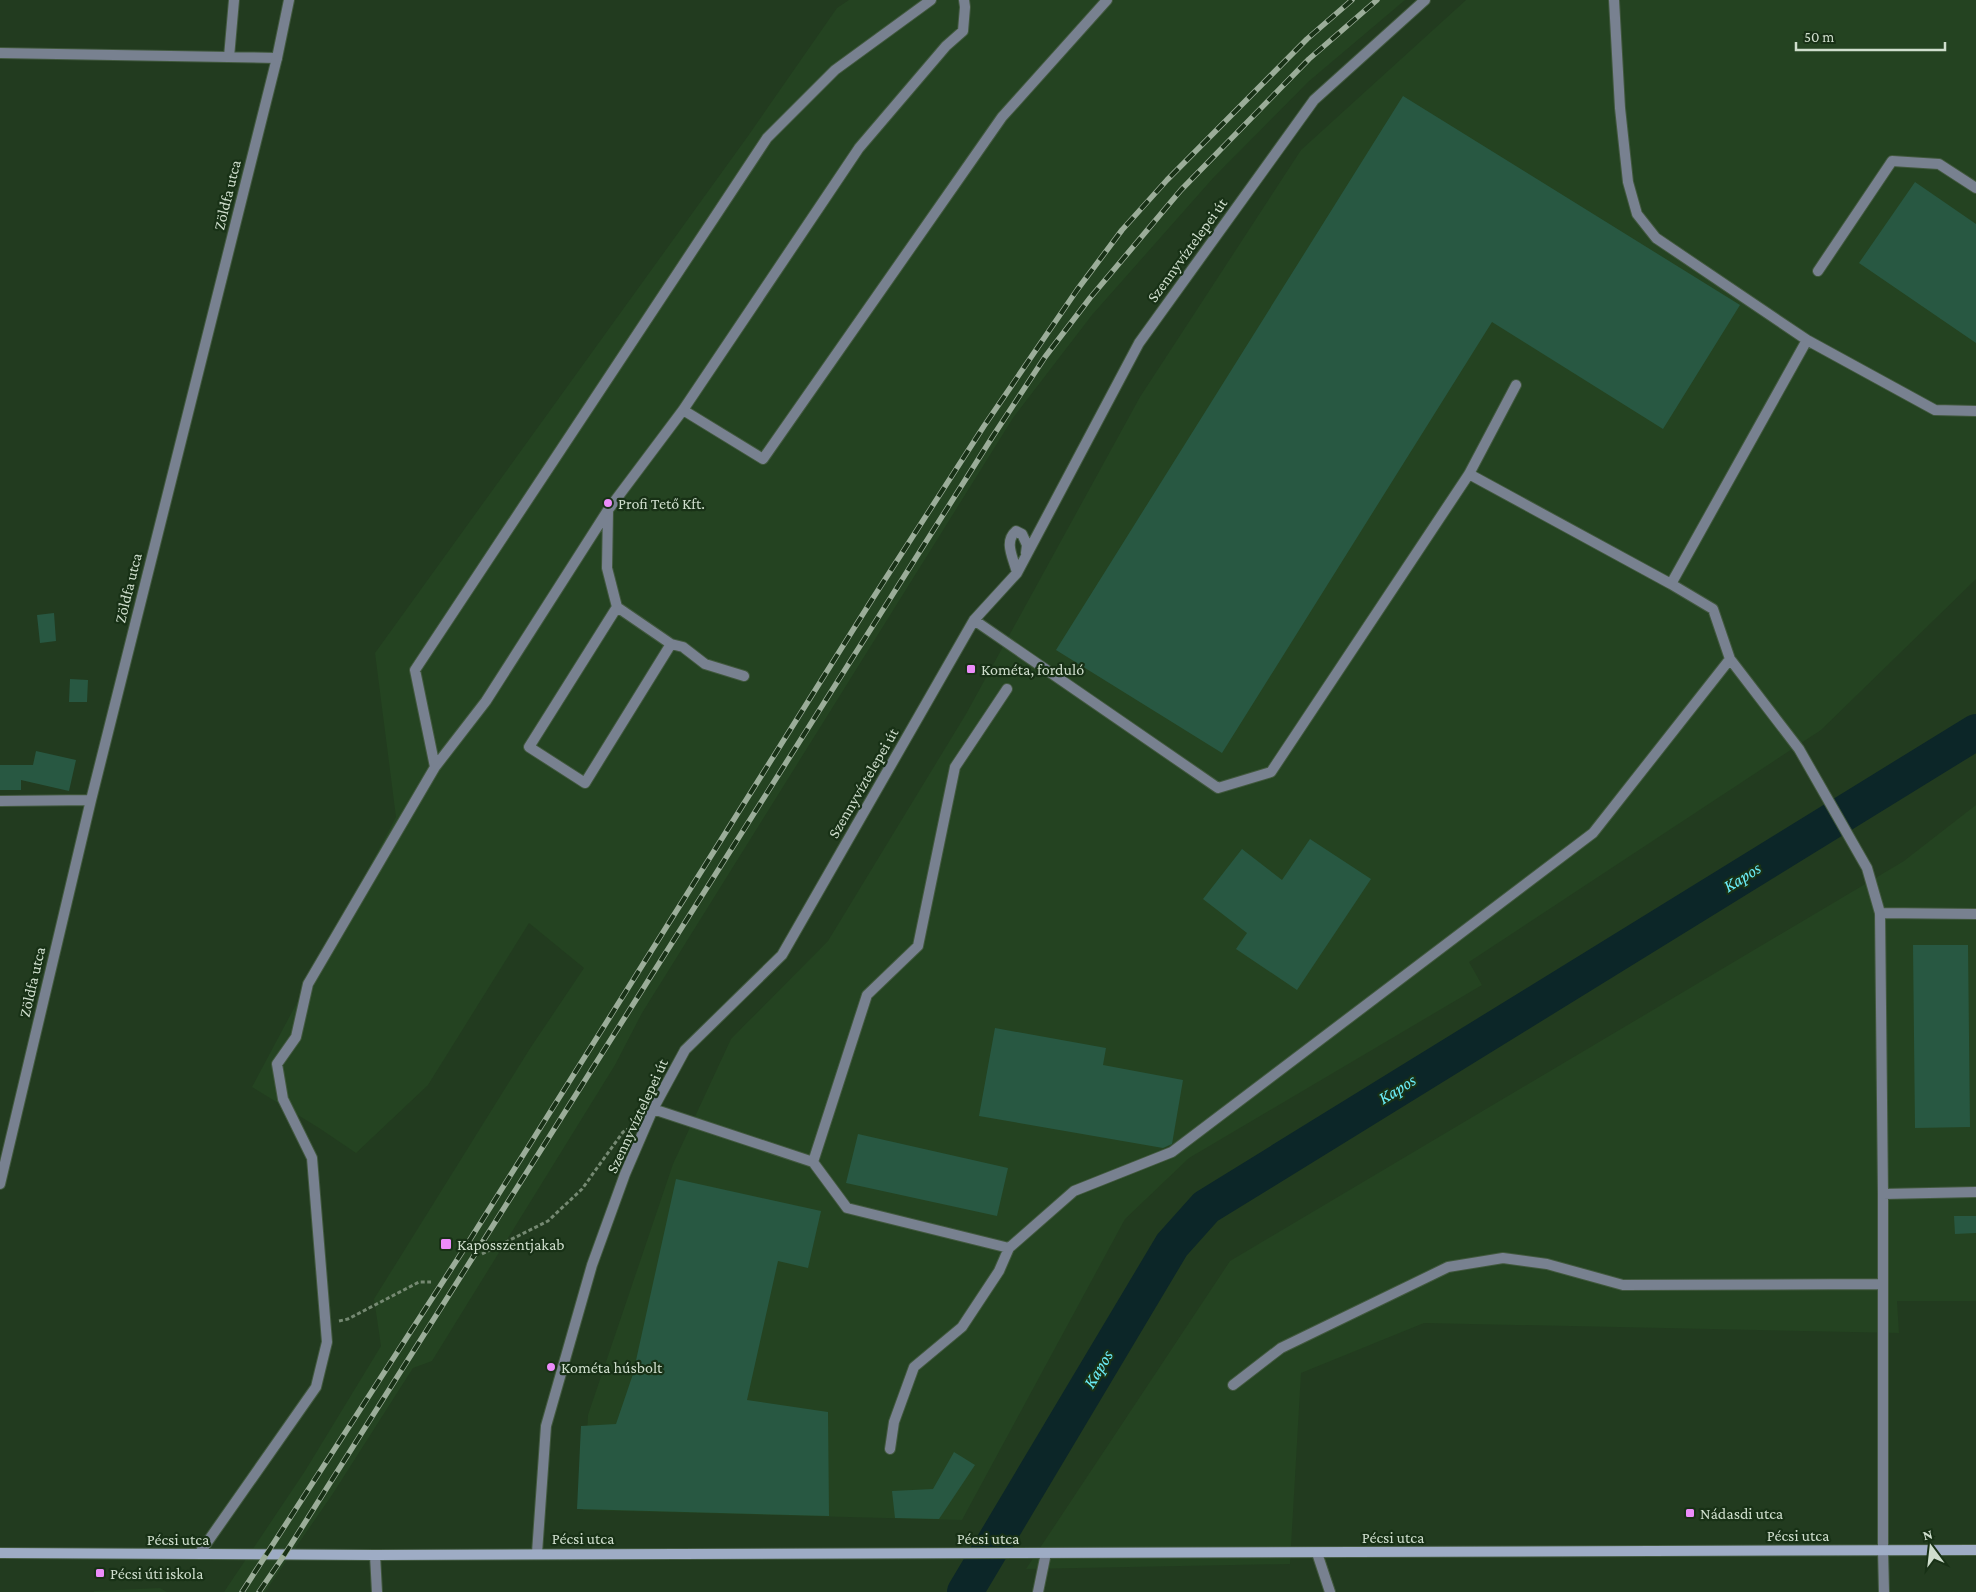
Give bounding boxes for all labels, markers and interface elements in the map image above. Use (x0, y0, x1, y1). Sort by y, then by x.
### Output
scale bar (1796, 20, 1945, 52)
text: 50 m (1804, 29, 1834, 45)
street label: Zöldfa utca (210, 158, 244, 232)
street label: Szennyvíztelepei út (1144, 194, 1232, 306)
place label: Profi Tető Kft. (618, 495, 705, 512)
marker: Profi Tető Kft. (602, 497, 614, 509)
street label: Zöldfa utca (111, 551, 145, 625)
place label: Kométa, forduló (981, 661, 1084, 678)
marker: Kométa, forduló (965, 663, 977, 675)
street label: Szennyvíztelepei út (825, 724, 903, 842)
water label: Kapos (1720, 858, 1765, 896)
street label: Zöldfa utca (16, 945, 48, 1019)
street label: Szennyvíztelepei út (603, 1055, 672, 1176)
water label: Kapos (1375, 1070, 1420, 1108)
place label: Kaposszentjakab (457, 1236, 565, 1254)
marker: Kaposszentjakab (439, 1237, 453, 1251)
water label: Kapos (1079, 1346, 1117, 1391)
place label: Kométa húsbolt (561, 1359, 663, 1376)
marker: Kométa húsbolt (545, 1361, 557, 1373)
place label: Nádasdi utca (1700, 1505, 1784, 1522)
marker: Nádasdi utca (1684, 1507, 1696, 1519)
north arrow (1906, 1522, 1956, 1572)
text: N (1921, 1525, 1935, 1543)
street label: Pécsi utca (1767, 1527, 1830, 1544)
street label: Pécsi utca (1362, 1529, 1425, 1546)
street label: Pécsi utca (552, 1530, 615, 1547)
street label: Pécsi utca (957, 1530, 1020, 1547)
street label: Pécsi utca (147, 1531, 210, 1548)
place label: Pécsi úti iskola (110, 1565, 204, 1582)
marker: Pécsi úti iskola (94, 1567, 106, 1579)

